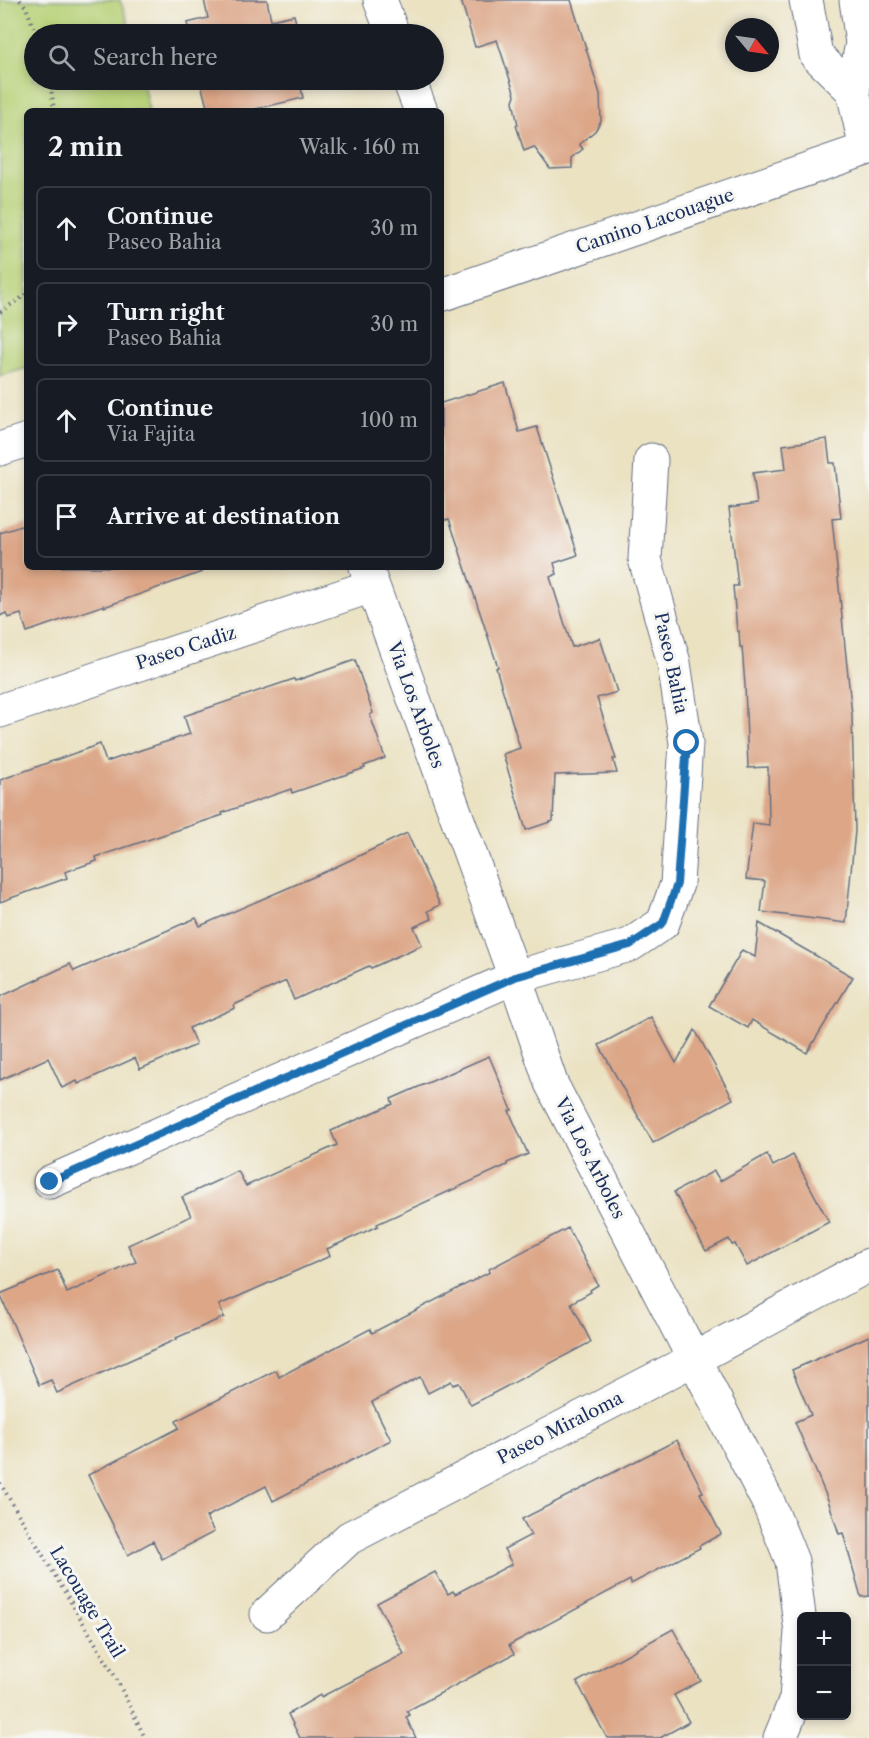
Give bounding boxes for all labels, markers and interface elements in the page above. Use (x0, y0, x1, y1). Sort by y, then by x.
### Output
north arrow (725, 18, 779, 72)
search box (24, 24, 444, 90)
icon: search (45, 41, 78, 74)
text: Search here (93, 44, 218, 71)
text: 2 min (48, 131, 123, 163)
text: Walk · 160 m (299, 135, 420, 159)
street label: Camino Lacouague (573, 184, 737, 258)
text: Continue (107, 203, 213, 230)
icon: ahead (50, 212, 83, 245)
text: 30 m (370, 216, 418, 240)
text: Paseo Bahia (107, 230, 222, 254)
text: Turn right (107, 299, 225, 326)
icon: right (50, 308, 83, 341)
text: 30 m (370, 312, 418, 336)
text: Paseo Bahia (107, 326, 222, 350)
text: Continue (107, 395, 213, 422)
icon: ahead (50, 404, 83, 437)
text: 100 m (360, 408, 418, 432)
text: Via Fajita (107, 422, 195, 446)
icon: arrive (50, 500, 83, 533)
text: Arrive at destination (107, 503, 340, 530)
street label: Paseo Bahia (650, 610, 693, 716)
street label: Paseo Cadiz (133, 621, 239, 675)
street label: Via Los Arboles (383, 638, 449, 771)
route start (673, 729, 699, 755)
street label: Via Los Arboles (549, 1093, 630, 1222)
route end (36, 1168, 62, 1194)
street label: Paseo Miraloma (493, 1387, 627, 1469)
street label: Lacouage Trail (45, 1542, 129, 1662)
map controls (797, 1612, 851, 1720)
button: + (797, 1612, 851, 1666)
button: − (797, 1666, 851, 1720)

